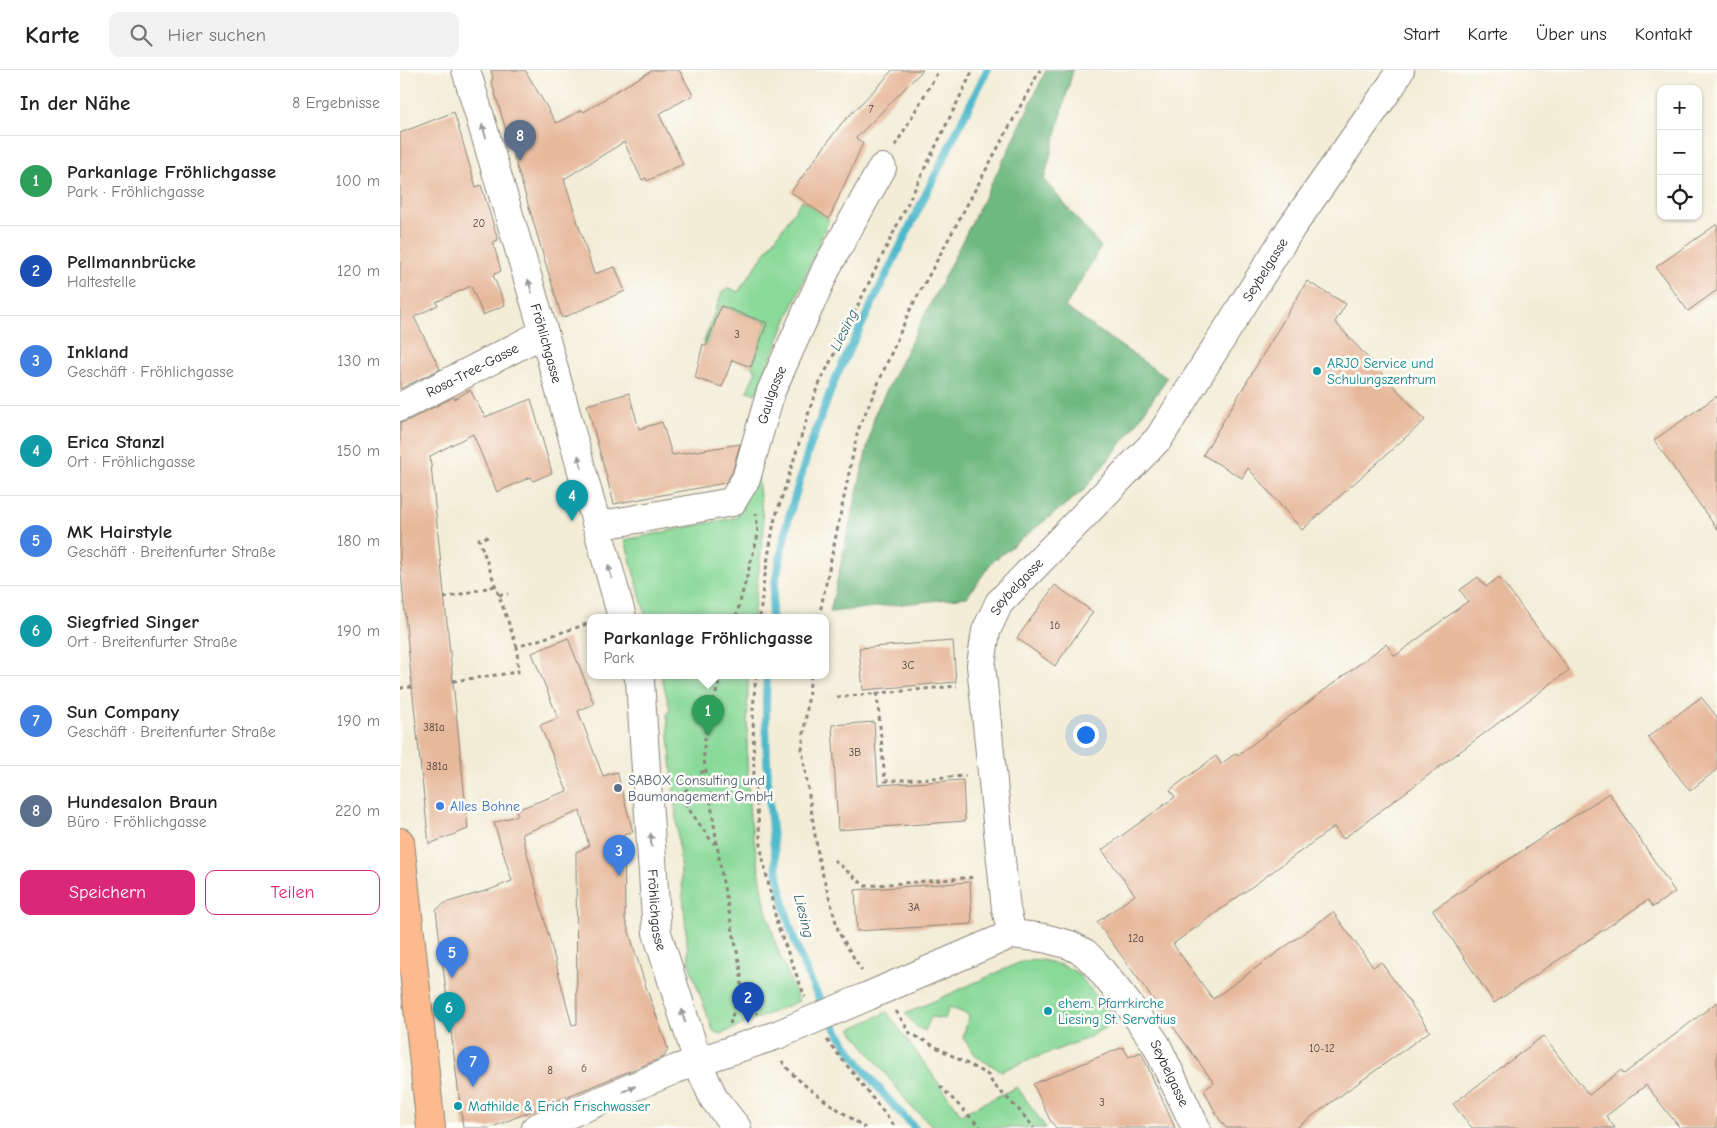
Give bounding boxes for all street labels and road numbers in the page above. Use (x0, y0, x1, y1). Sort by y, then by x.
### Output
street label: Seybelgasse (1239, 235, 1291, 305)
street label: Fröhlichgasse (527, 302, 566, 385)
street label: Rosa-Tree-Gasse (423, 339, 521, 401)
street label: Gaulgasse (754, 363, 790, 426)
street label: Seybelgasse (986, 554, 1047, 618)
street label: Fröhlichgasse (644, 869, 671, 953)
street label: Seybelgasse (1147, 1037, 1193, 1109)

